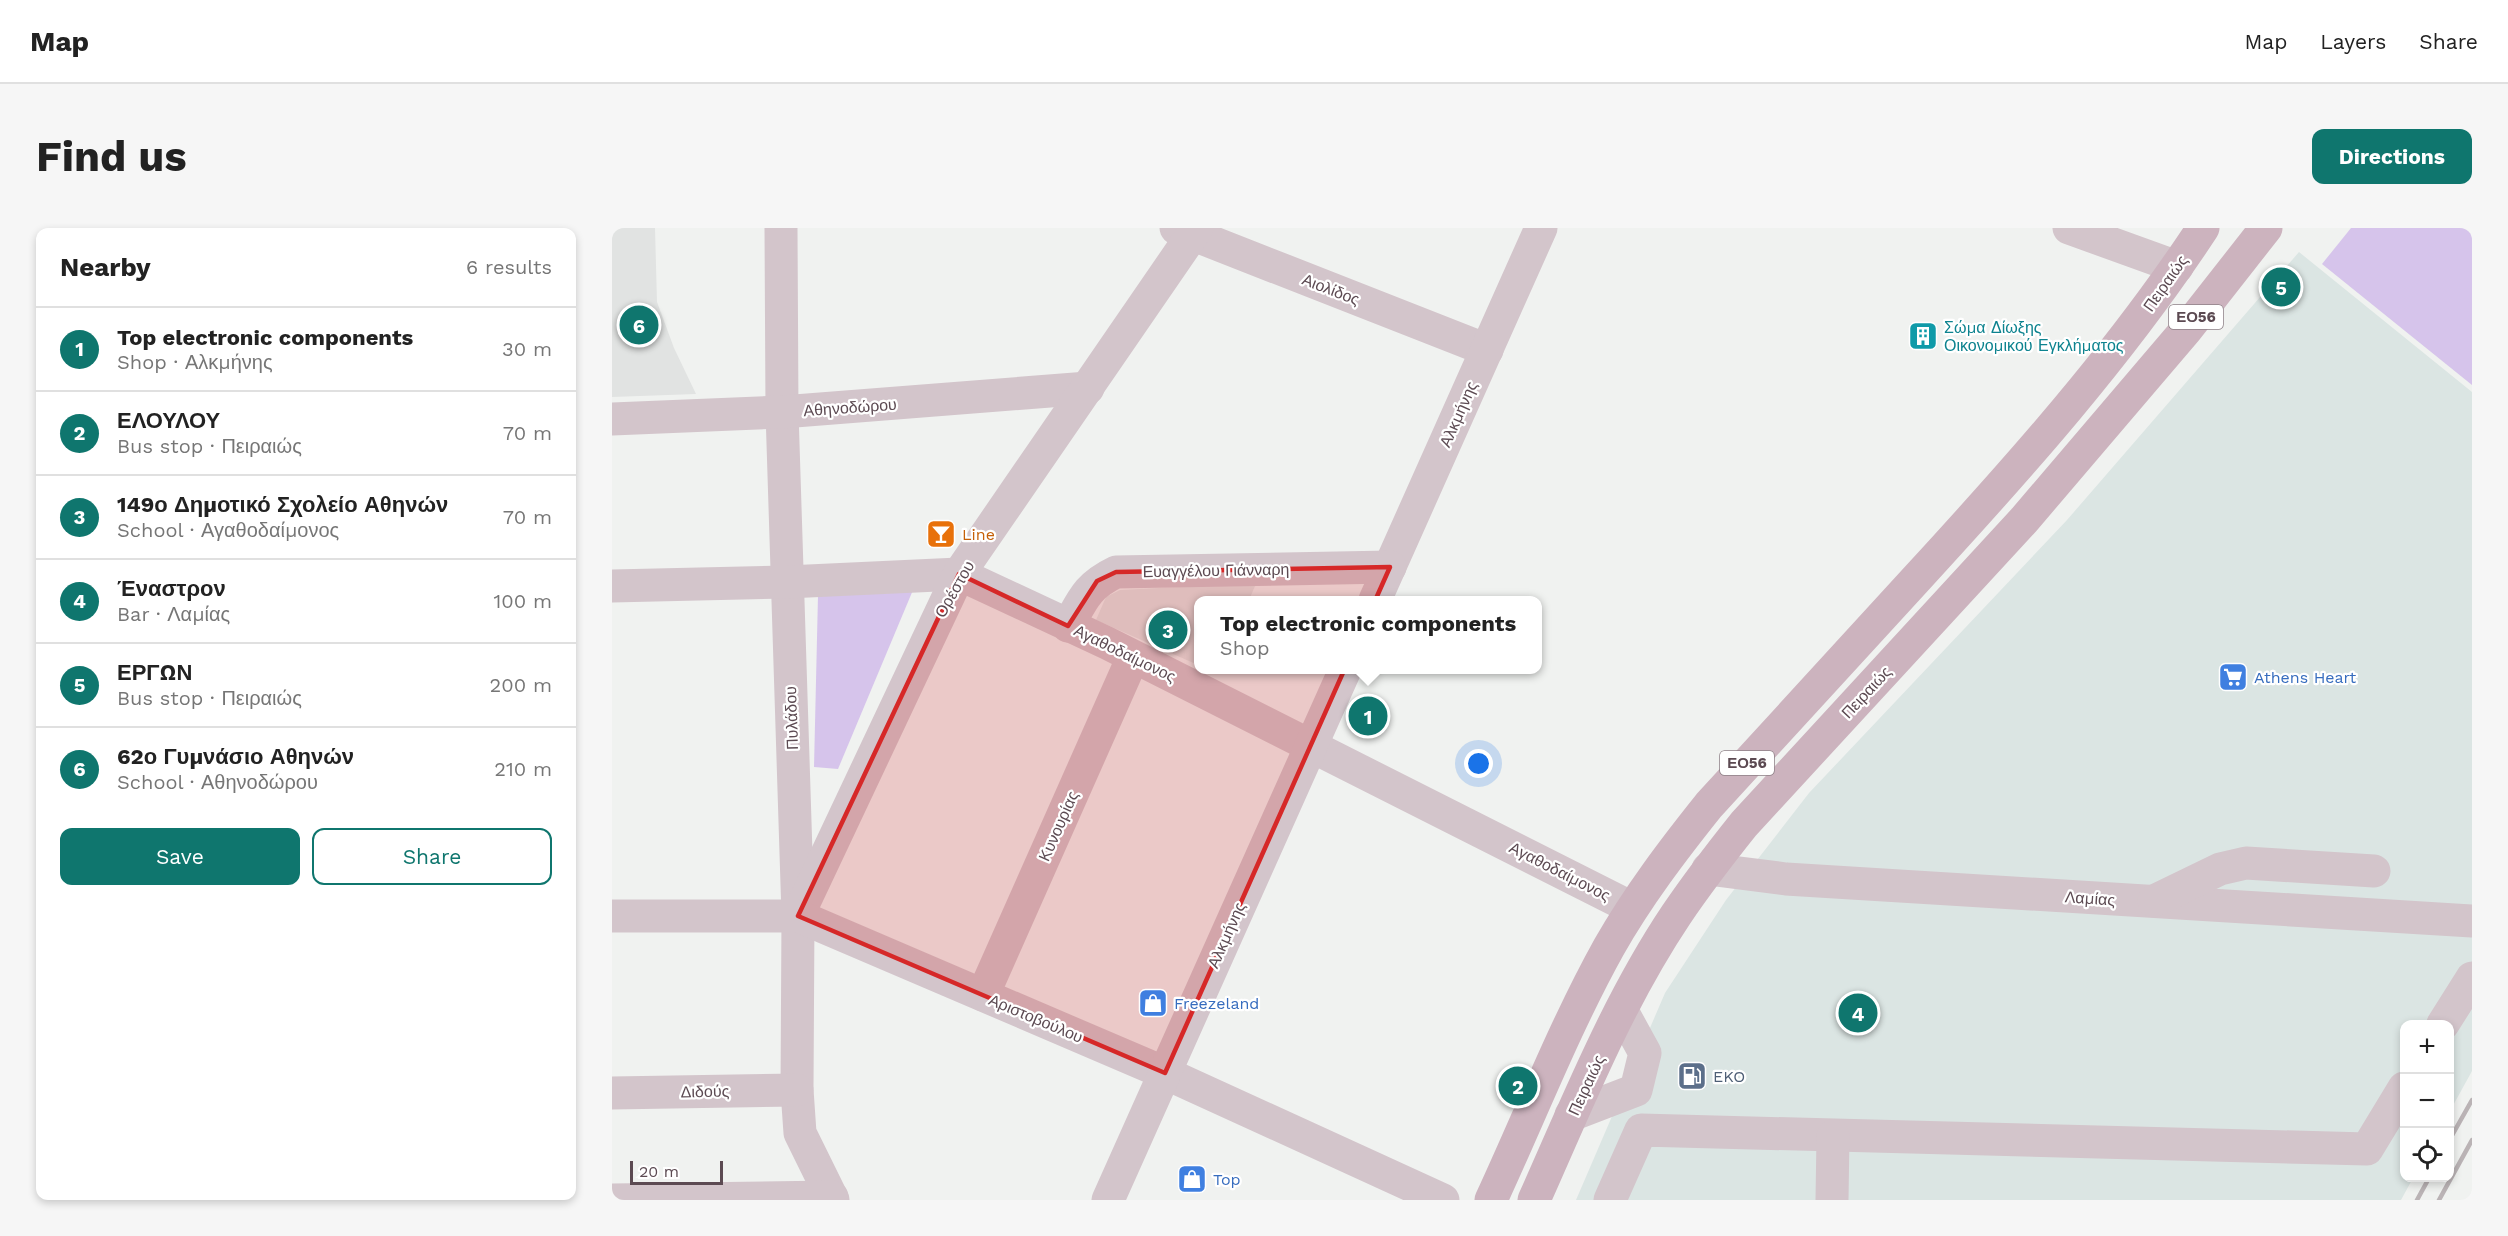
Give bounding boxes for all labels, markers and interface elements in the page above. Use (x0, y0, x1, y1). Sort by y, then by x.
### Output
text: Map (30, 25, 89, 58)
text: Map (2244, 29, 2287, 54)
text: Layers (2320, 29, 2386, 54)
text: Share (2419, 29, 2478, 54)
button: Directions (2312, 129, 2472, 184)
text: Find us (36, 132, 187, 181)
street label: Πειραιώς (2139, 251, 2192, 315)
text: Nearby (60, 252, 151, 282)
text: 6 results (466, 255, 552, 279)
pin: 5 (2262, 264, 2300, 310)
street label: Αιολίδος (1299, 270, 1362, 309)
pin: 6 (620, 302, 658, 348)
road number: ΕΟ56 (2169, 305, 2223, 329)
place label: Σώμα Δίωξης Οικονομικού Εγκλήματος (1944, 318, 2124, 355)
building icon: Σώμα Δίωξης Οικονομικού Εγκλήματος (1907, 320, 1939, 352)
text: Top electronic components (117, 325, 413, 350)
text: 1 (75, 337, 84, 361)
text: 30 m (502, 337, 552, 361)
text: Shop · Αλκμήνης (117, 350, 273, 374)
street label: Αλκμήνης (1436, 378, 1482, 450)
street label: Αθηνοδώρου (803, 395, 897, 420)
text: ΕΛΟΥΛΟΥ (117, 408, 220, 433)
text: 2 (74, 421, 85, 445)
text: 70 m (503, 421, 552, 445)
text: Bus stop · Πειραιώς (117, 434, 302, 458)
text: 149ο Δημοτικό Σχολείο Αθηνών (117, 492, 448, 517)
text: 3 (74, 505, 85, 529)
text: 70 m (503, 505, 552, 529)
text: School · Αγαθοδαίμονος (117, 518, 339, 542)
bar icon: Line (925, 518, 957, 550)
place label: Line (962, 525, 995, 544)
street label: Ορέστου (931, 558, 978, 621)
street label: Ευαγγέλου Γιάνναρη (1142, 560, 1290, 581)
text: Έναστρον (117, 576, 226, 601)
text: 4 (73, 589, 86, 613)
text: 100 m (493, 589, 552, 613)
popup (1194, 596, 1542, 674)
text: Bar · Λαμίας (117, 602, 230, 626)
pin: 3 (1148, 608, 1188, 652)
text: Top electronic components (1220, 611, 1516, 636)
street label: Αγαθοδαίμονος (1071, 621, 1179, 686)
text: Shop (1220, 636, 1270, 660)
text: ΕΡΓΩΝ (117, 660, 192, 685)
supermarket icon: Athens Heart (2217, 661, 2249, 693)
street label: Πειραιώς (1837, 662, 1895, 722)
place label: Athens Heart (2254, 668, 2357, 687)
text: 5 (74, 673, 85, 697)
text: 200 m (490, 673, 552, 697)
text: Bus stop · Πειραιώς (117, 686, 302, 710)
street label: Πυλάδου (781, 686, 802, 750)
pin: 1 (1348, 694, 1388, 738)
text: 62ο Γυµνάσιο Αθηνών (117, 744, 354, 769)
your location (1464, 749, 1493, 778)
road number: ΕΟ56 (1720, 751, 1774, 775)
text: 6 (73, 757, 86, 781)
text: 210 m (494, 757, 552, 781)
text: School · Αθηνοδώρου (117, 770, 318, 794)
street label: Κυνουρίας (1035, 788, 1082, 864)
button: Save (60, 828, 300, 885)
button: Share (312, 828, 552, 885)
street label: Αγαθοδαίμονος (1506, 838, 1614, 905)
street label: Λαμίας (2064, 887, 2116, 910)
street label: Αλκμήνης (1204, 899, 1250, 971)
shop icon: Freezeland (1137, 987, 1169, 1019)
street label: Αριστοβούλου (986, 990, 1086, 1047)
pin: 4 (1838, 990, 1878, 1036)
place label: Freezeland (1174, 994, 1259, 1013)
map controls (2400, 1020, 2454, 1182)
button: + (2400, 1020, 2454, 1074)
street label: Πειραιώς (1564, 1052, 1609, 1118)
fuel station icon: EKO (1676, 1060, 1708, 1092)
pin: 2 (1498, 1064, 1538, 1108)
place label: EKO (1713, 1067, 1745, 1086)
button: − (2400, 1074, 2454, 1128)
street label: Διδούς (681, 1082, 730, 1101)
button: locate (2400, 1128, 2454, 1182)
scale bar (630, 1158, 723, 1186)
text: 20 m (639, 1162, 679, 1181)
shop icon: Top (1176, 1163, 1208, 1195)
place label: Top (1213, 1170, 1241, 1189)

